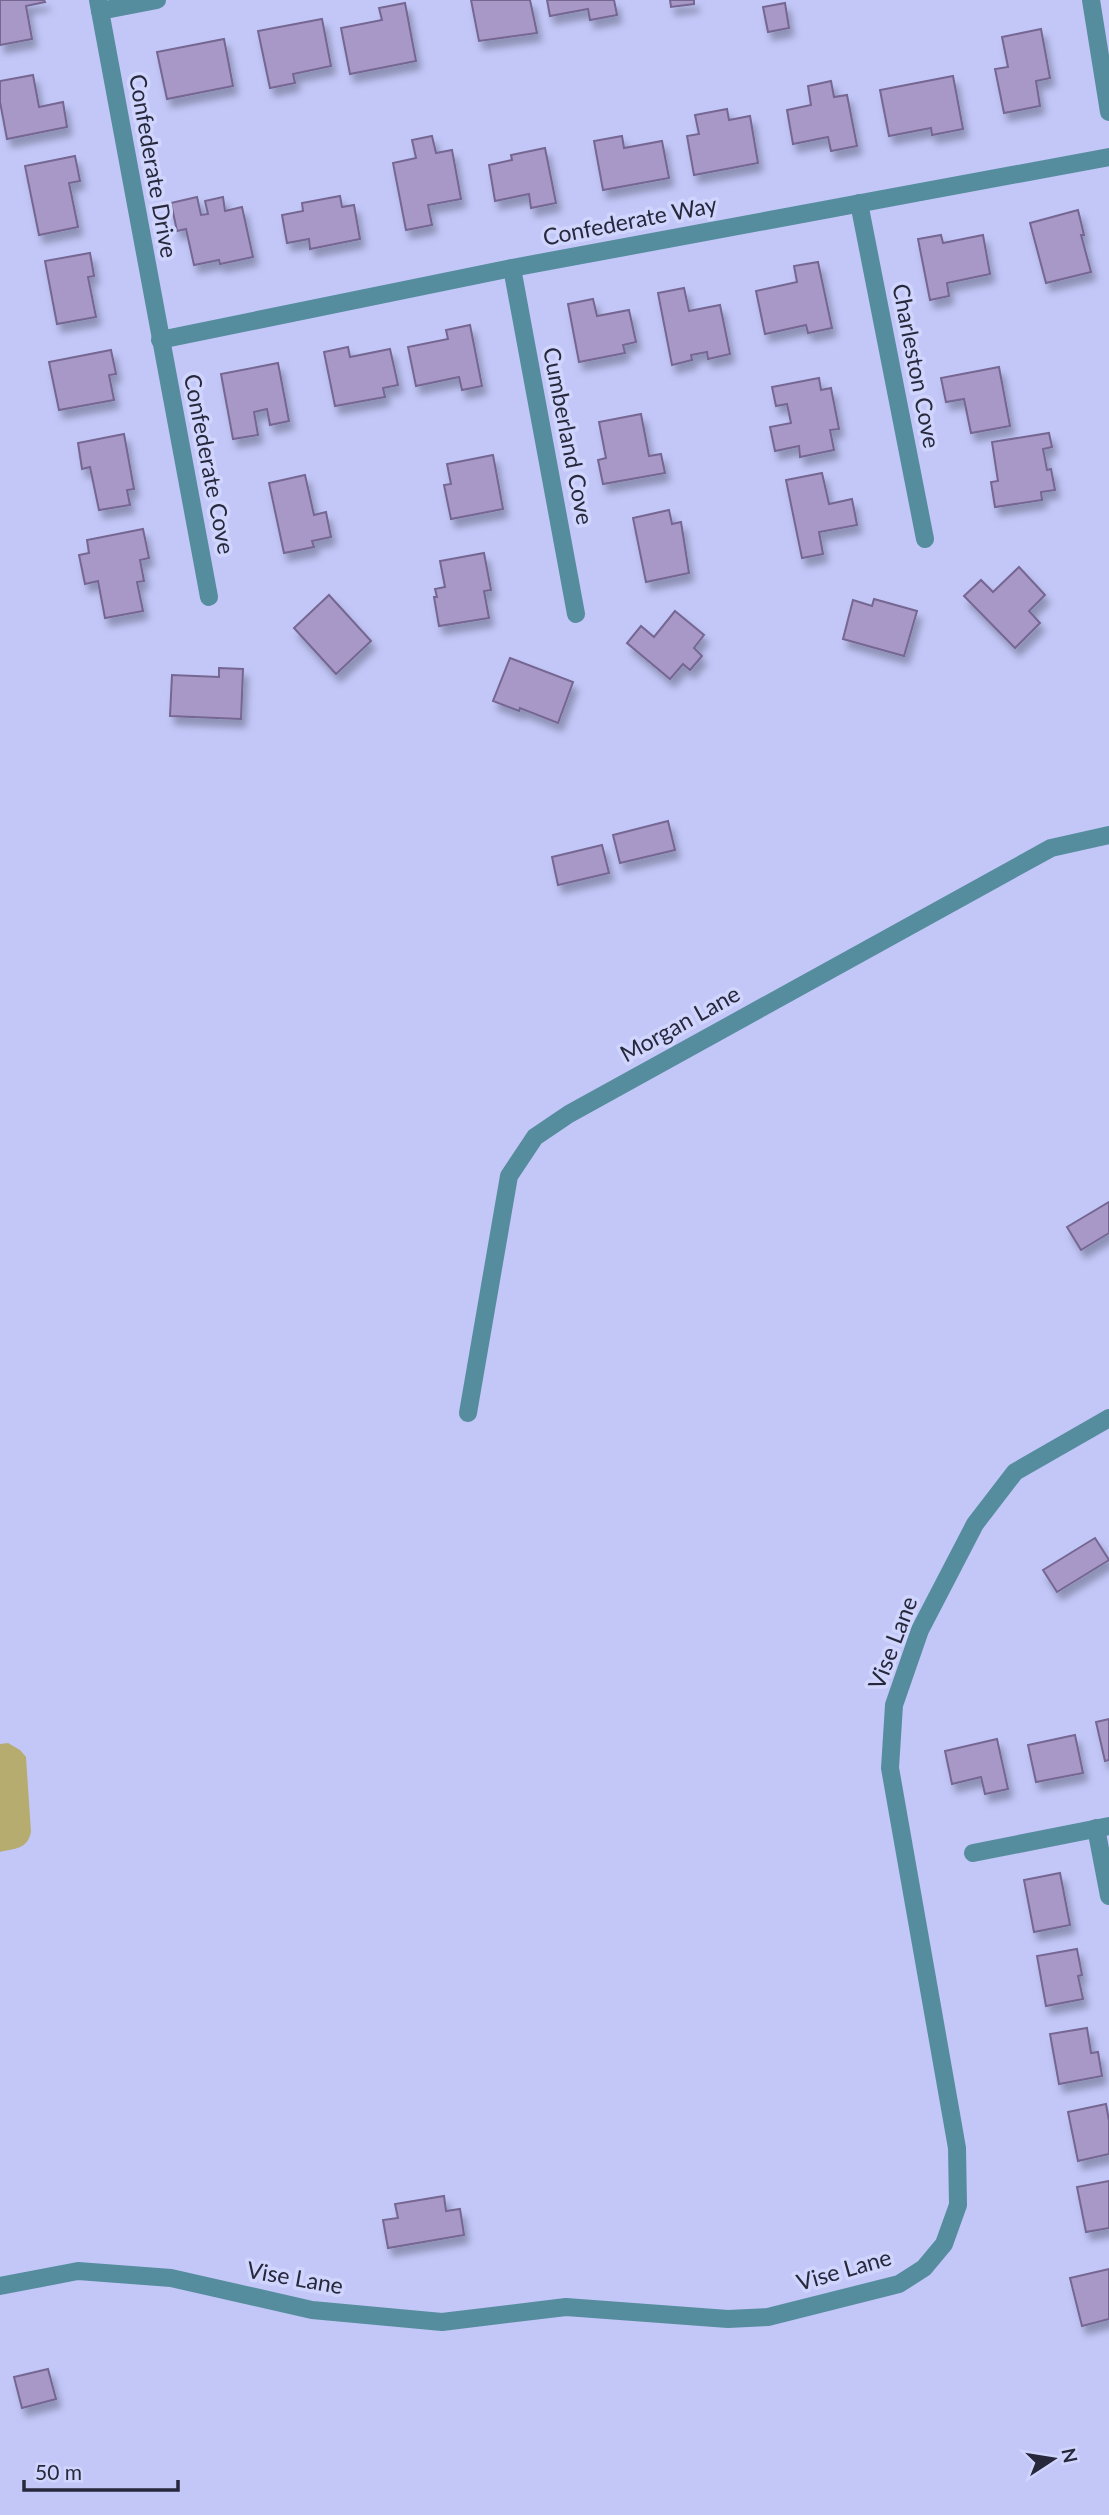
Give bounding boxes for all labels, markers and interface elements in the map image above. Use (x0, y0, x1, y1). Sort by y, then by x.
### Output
street label: Confederate Drive (124, 72, 184, 260)
street label: Confederate Way (540, 189, 719, 251)
street label: Charleston Cove (887, 281, 947, 450)
street label: Cumberland Cove (538, 345, 600, 527)
street label: Confederate Cove (179, 371, 241, 556)
street label: Morgan Lane (615, 979, 744, 1067)
street label: Vise Lane (862, 1592, 923, 1693)
street label: Vise Lane (793, 2242, 894, 2296)
street label: Vise Lane (245, 2255, 346, 2299)
north arrow (1018, 2424, 1088, 2494)
text: N (1057, 2446, 1083, 2465)
scale bar (24, 2448, 178, 2492)
text: 50 m (35, 2459, 82, 2484)

